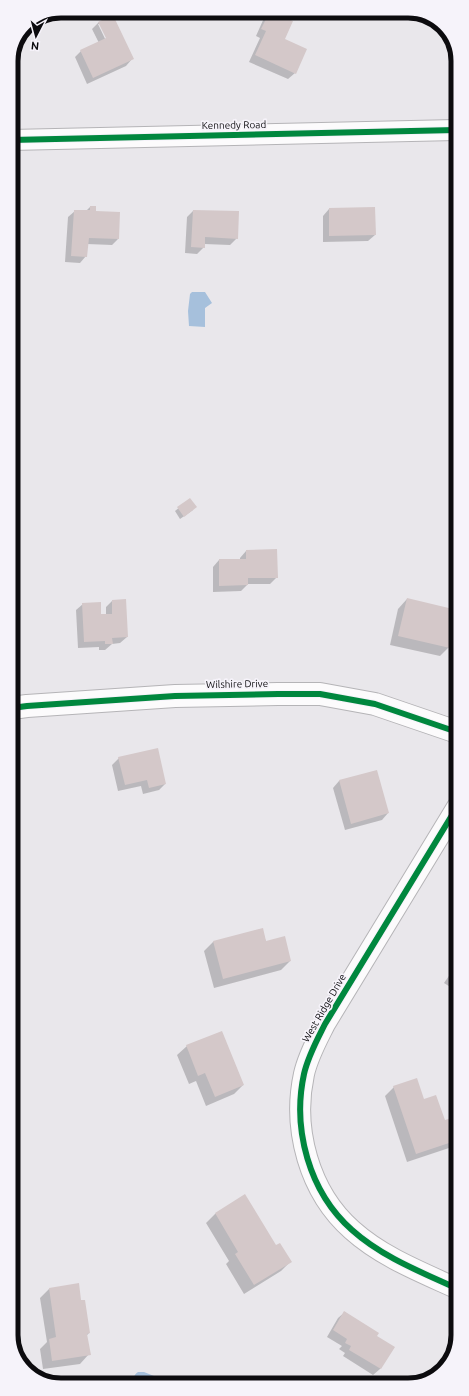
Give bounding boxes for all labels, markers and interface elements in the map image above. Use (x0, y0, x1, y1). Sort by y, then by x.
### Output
north arrow (16, 16, 56, 56)
text: N (30, 40, 40, 52)
street label: Kennedy Road (202, 119, 266, 131)
street label: Wilshire Drive (206, 678, 268, 690)
street label: West Ridge Drive (300, 972, 348, 1044)

